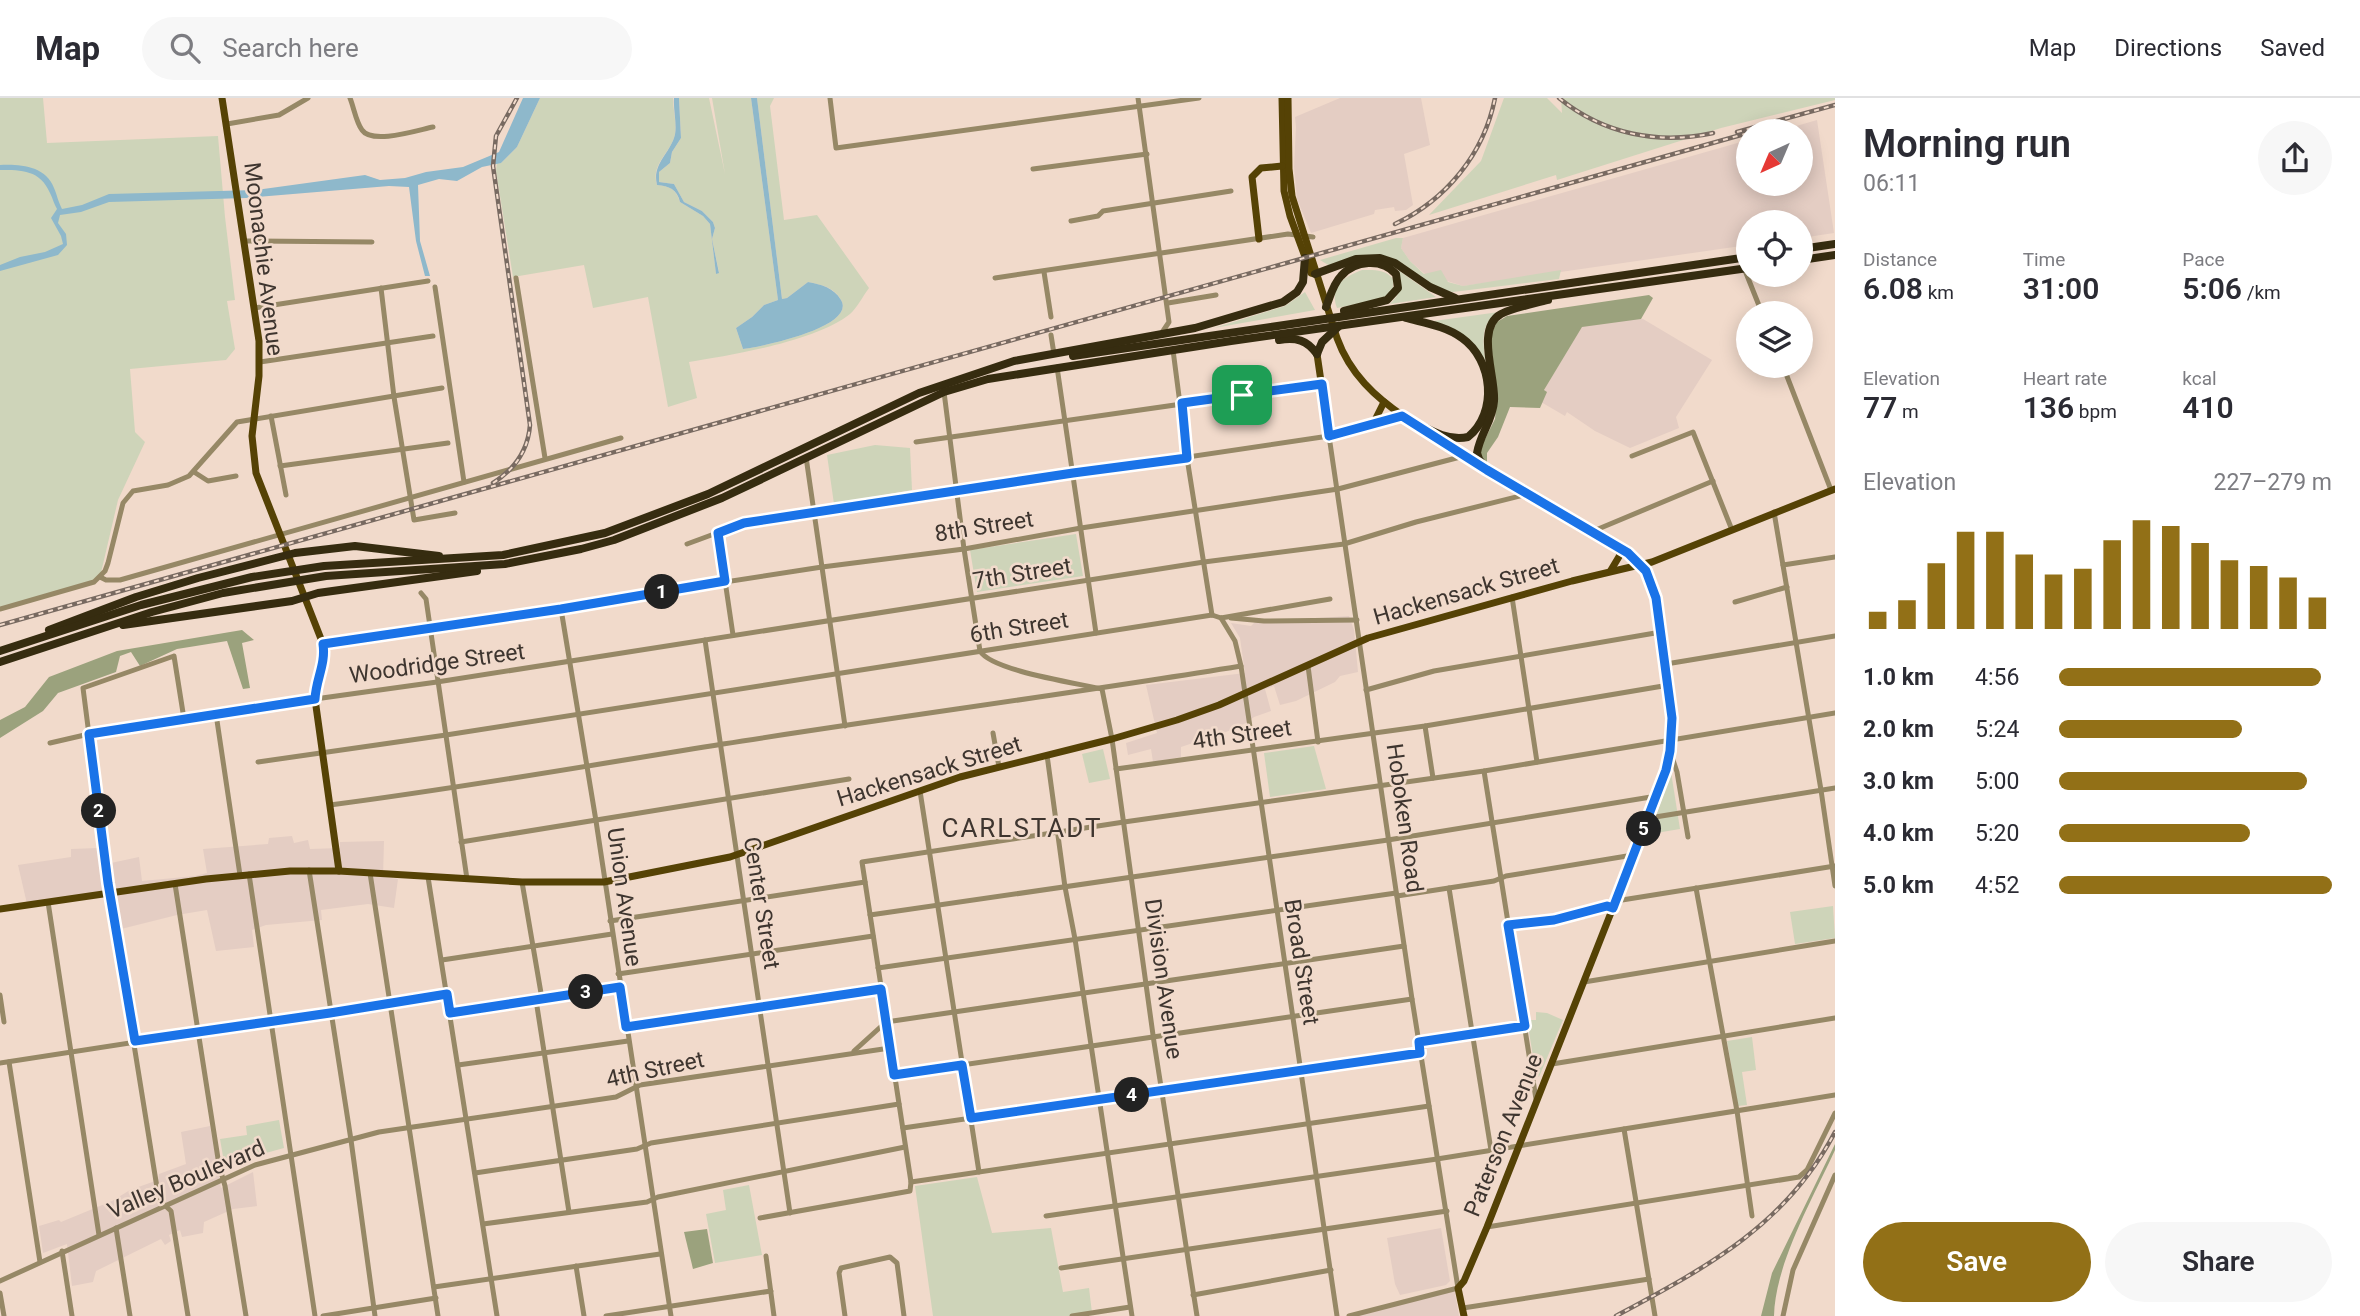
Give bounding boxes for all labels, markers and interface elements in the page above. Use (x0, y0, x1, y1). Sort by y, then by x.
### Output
search box (142, 17, 632, 80)
text: Map (35, 29, 100, 68)
icon: search (166, 29, 204, 67)
text: Search here (222, 33, 359, 63)
text: Map (2029, 34, 2076, 62)
text: Directions (2114, 34, 2222, 62)
text: Saved (2260, 34, 2325, 62)
north arrow (1736, 119, 1813, 196)
map controls (1736, 119, 1813, 378)
button: share (2258, 121, 2332, 195)
text: Morning run (1863, 122, 2071, 166)
street label: Moonachie Avenue (238, 161, 289, 357)
text: 06:11 (1863, 170, 1920, 197)
button: locate (1736, 210, 1813, 287)
text: Distance (1863, 248, 1937, 271)
text: Time (2023, 248, 2065, 271)
text: Pace (2182, 248, 2225, 271)
text: 6.08 (1863, 271, 1923, 306)
text: 31:00 (2023, 271, 2099, 306)
text: 5:06 (2182, 271, 2242, 306)
text: km (1923, 281, 1954, 304)
text: /km (2242, 281, 2281, 304)
button: layers (1736, 301, 1813, 378)
pin (1212, 365, 1272, 425)
text: Elevation (1863, 367, 1940, 390)
text: Heart rate (2023, 367, 2107, 390)
text: kcal (2182, 367, 2217, 390)
icon: arrive (1223, 376, 1261, 414)
text: 77 (1863, 390, 1897, 425)
text: 136 (2023, 390, 2074, 425)
text: 410 (2182, 390, 2234, 425)
text: m (1897, 400, 1919, 423)
text: bpm (2074, 400, 2117, 423)
text: Elevation (1863, 469, 1956, 496)
text: 227–279 m (2213, 469, 2332, 496)
street label: 8th Street (933, 505, 1035, 548)
street label: 7th Street (971, 552, 1073, 595)
street label: Hackensack Street (1370, 552, 1562, 631)
pin: 1 (644, 574, 680, 610)
text: 1 (656, 580, 667, 603)
street label: 6th Street (968, 606, 1070, 649)
street label: Woodridge Street (347, 638, 527, 689)
text: 1.0 km (1863, 664, 1934, 691)
text: 4:56 (1975, 664, 2019, 691)
street label: 4th Street (1191, 714, 1293, 755)
text: 2.0 km (1863, 716, 1934, 743)
text: 5:24 (1975, 716, 2019, 743)
street label: Hackensack Street (834, 731, 1025, 812)
street label: Hoboken Road (1381, 742, 1428, 894)
text: 3.0 km (1863, 768, 1934, 795)
text: 5:00 (1975, 768, 2019, 795)
pin: 2 (82, 794, 116, 828)
text: 2 (93, 799, 104, 822)
pin: 5 (1626, 812, 1662, 846)
district label: CARLSTADT (941, 813, 1103, 843)
text: 5 (1638, 817, 1649, 840)
text: 4.0 km (1863, 820, 1934, 847)
text: 5:20 (1975, 820, 2019, 847)
street label: Union Avenue (601, 826, 648, 968)
street label: Center Street (738, 835, 785, 971)
text: 5.0 km (1863, 872, 1934, 899)
text: 4:52 (1975, 872, 2019, 899)
street label: Division Avenue (1139, 897, 1188, 1061)
street label: Broad Street (1278, 897, 1325, 1027)
pin: 3 (568, 974, 604, 1010)
text: 3 (580, 980, 591, 1003)
street label: 4th Street (604, 1046, 707, 1093)
street label: Paterson Avenue (1459, 1050, 1548, 1220)
pin: 4 (1114, 1077, 1150, 1112)
text: 4 (1126, 1083, 1137, 1106)
street label: Valley Boulevard (103, 1134, 269, 1225)
button: Save (1863, 1222, 2091, 1302)
button: Share (2105, 1222, 2332, 1302)

